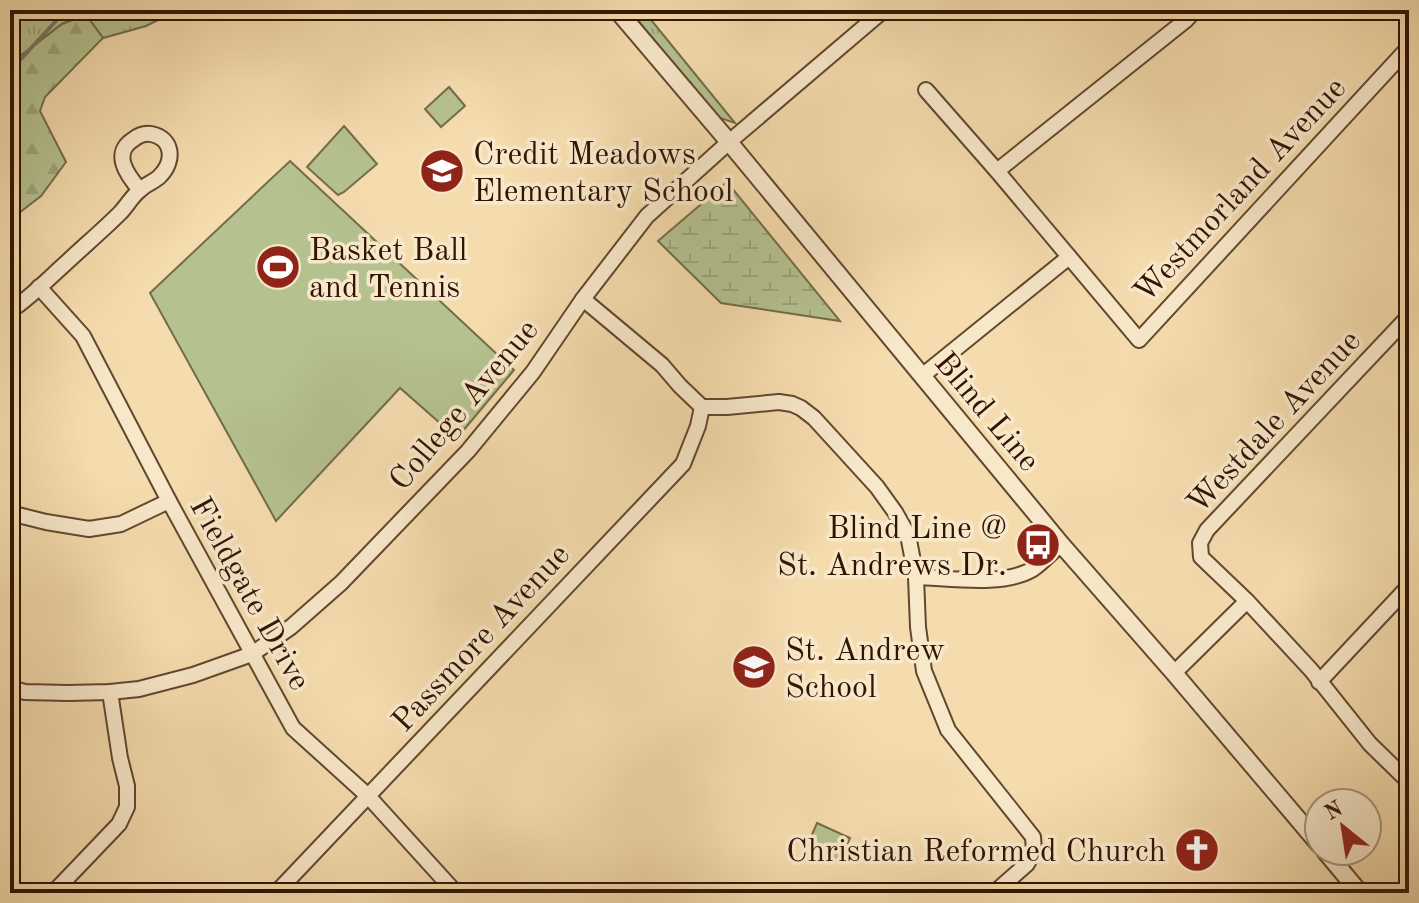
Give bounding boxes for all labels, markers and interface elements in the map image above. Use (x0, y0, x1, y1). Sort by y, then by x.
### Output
street label: Westmorland Avenue (1129, 72, 1353, 310)
place label: Credit Meadows Elementary School (473, 140, 733, 209)
school or university icon: Credit Meadows Elementary School (418, 147, 466, 195)
place label: Basket Ball and Tennis (309, 236, 467, 305)
sports icon: Basket Ball and Tennis (254, 243, 302, 291)
street label: College Avenue (385, 314, 546, 497)
street label: Westdale Avenue (1183, 325, 1368, 521)
street label: Blind Line (927, 347, 1044, 479)
street label: Fieldgate Drive (182, 493, 315, 696)
place label: Blind Line @ St. Andrews Dr. (777, 514, 1007, 583)
bus stop icon: Blind Line @ St. Andrews Dr. (1014, 521, 1062, 569)
street label: Passmore Avenue (387, 539, 577, 739)
place label: St. Andrew School (785, 636, 945, 705)
school or university icon: St. Andrew School (730, 643, 778, 691)
north arrow (1303, 787, 1383, 867)
text: N (1321, 798, 1347, 825)
church icon: Christian Reformed Church (1173, 826, 1221, 874)
place label: Christian Reformed Church (786, 837, 1166, 869)

